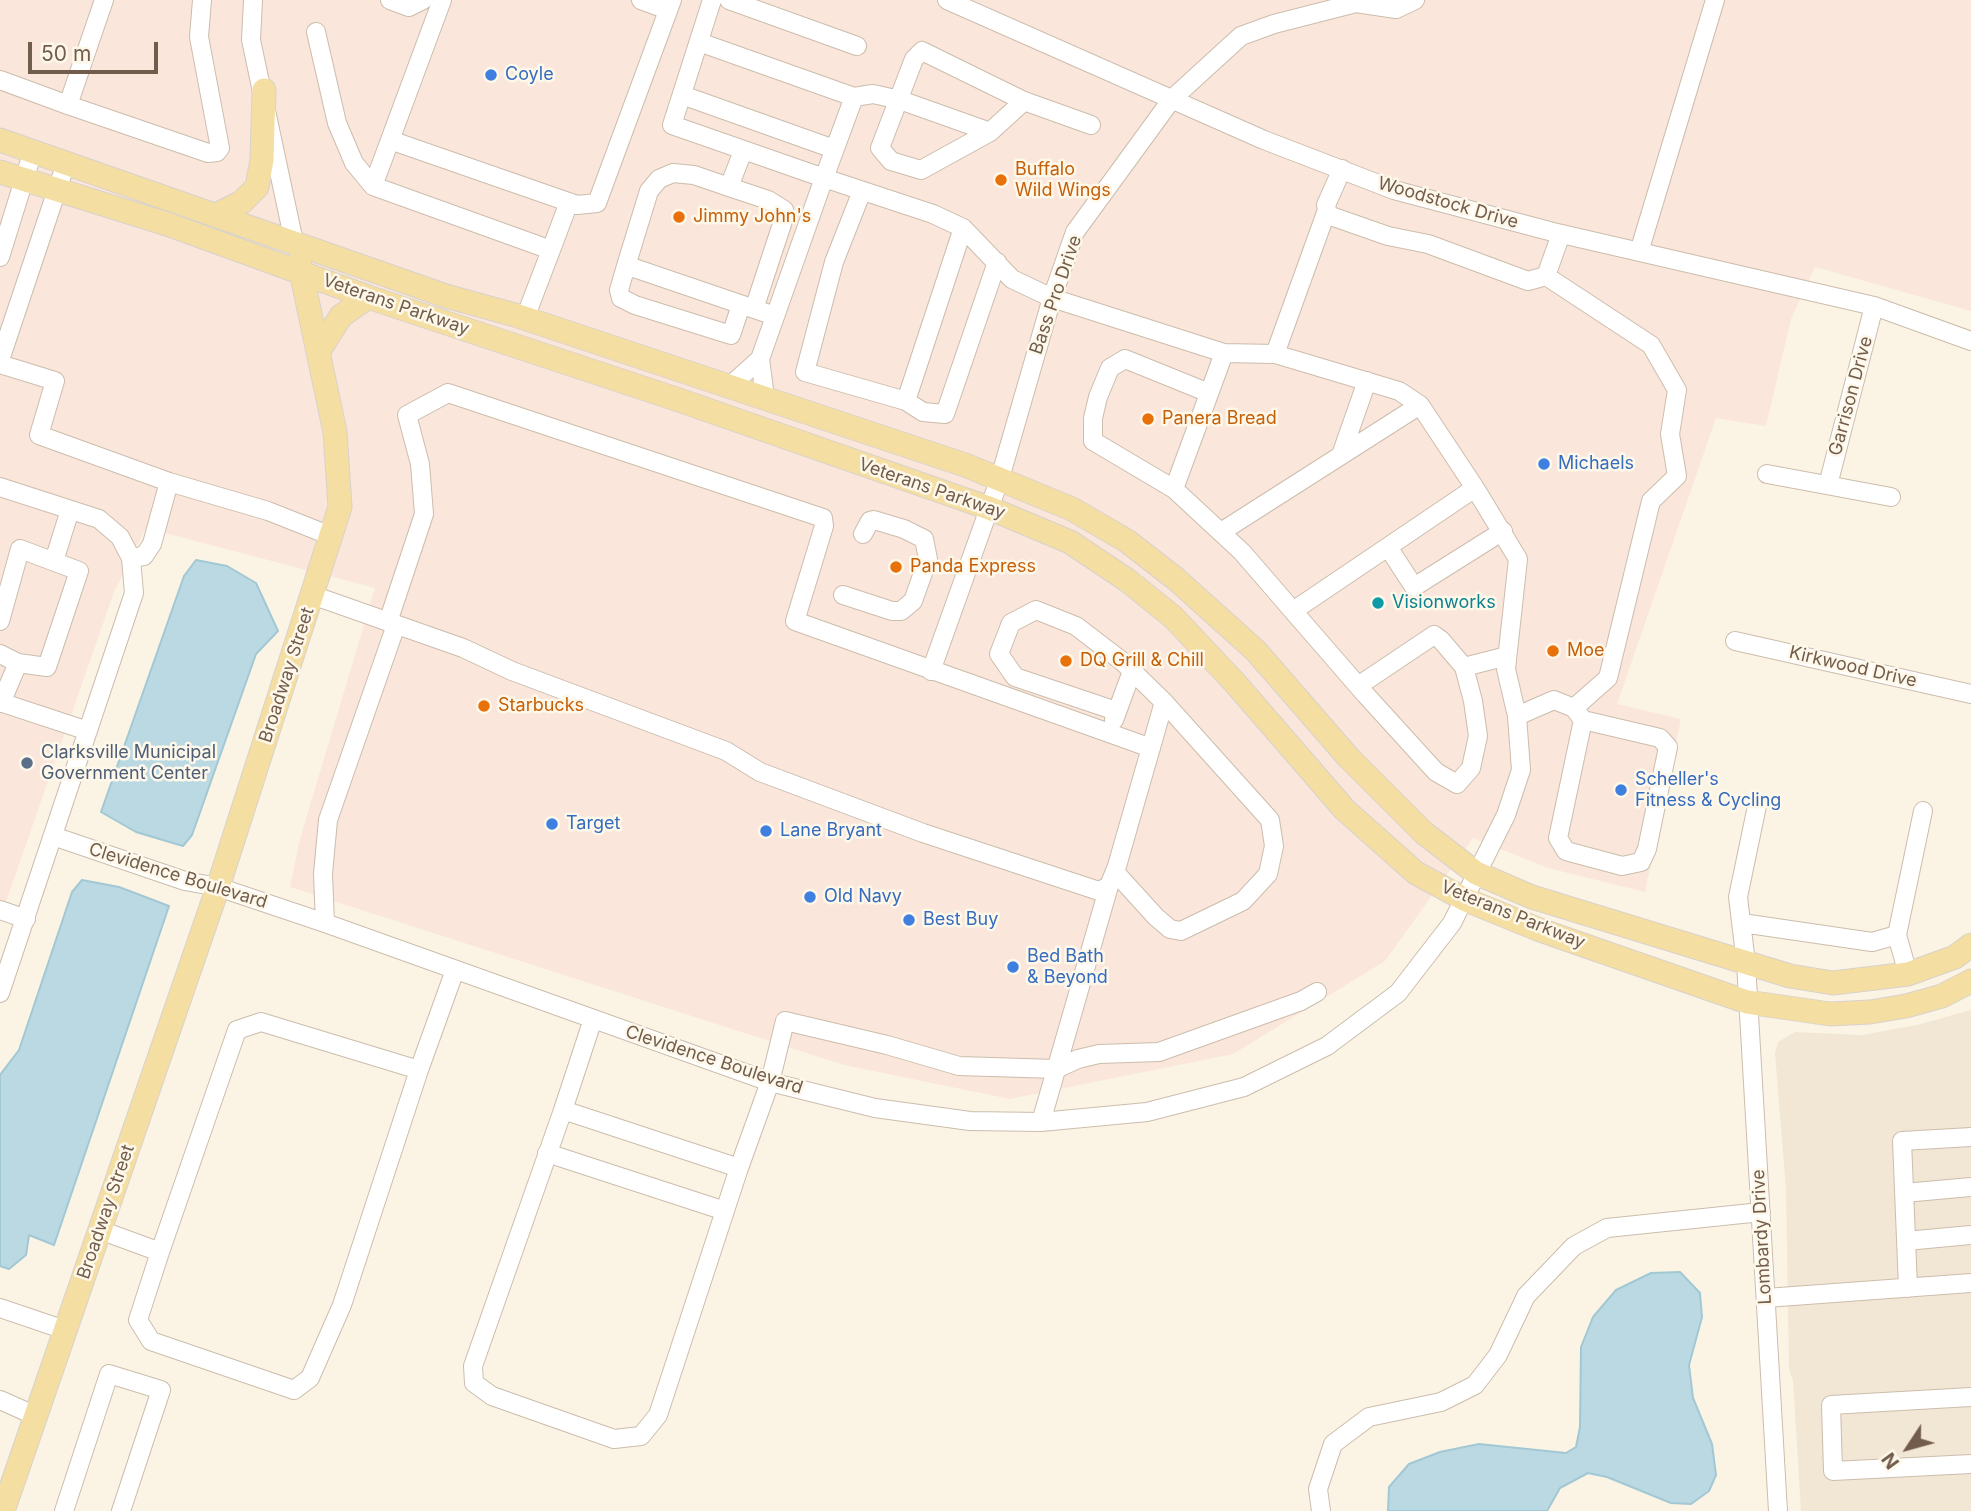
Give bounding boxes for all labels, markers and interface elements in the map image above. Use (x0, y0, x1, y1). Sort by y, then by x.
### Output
scale bar (32, 28, 161, 72)
text: 50 m (41, 41, 91, 66)
place label: Coyle (505, 64, 554, 86)
marker: Coyle (483, 67, 499, 83)
place label: Buffalo Wild Wings (1015, 159, 1111, 202)
marker: Buffalo Wild Wings (993, 172, 1009, 188)
street label: Woodstock Drive (1375, 173, 1521, 233)
place label: Jimmy John's (693, 206, 811, 228)
marker: Jimmy John's (671, 209, 687, 225)
street label: Bass Pro Drive (1026, 233, 1086, 357)
street label: Veterans Parkway (320, 270, 472, 340)
street label: Garrison Drive (1825, 334, 1877, 458)
place label: Panera Bread (1162, 408, 1277, 430)
marker: Panera Bread (1140, 411, 1156, 427)
place label: Michaels (1558, 453, 1634, 475)
street label: Veterans Parkway (856, 454, 1008, 524)
marker: Michaels (1536, 456, 1552, 472)
place label: Panda Express (910, 556, 1036, 578)
marker: Panda Express (888, 559, 904, 575)
place label: Visionworks (1392, 592, 1496, 614)
marker: Visionworks (1370, 595, 1386, 611)
street label: Broadway Street (255, 605, 319, 745)
place label: Moe (1567, 640, 1605, 662)
street label: Kirkwood Drive (1787, 642, 1919, 692)
marker: Moe (1545, 643, 1561, 659)
place label: DQ Grill & Chill (1080, 650, 1204, 672)
marker: DQ Grill & Chill (1058, 653, 1074, 669)
place label: Starbucks (498, 695, 584, 717)
marker: Starbucks (476, 698, 492, 714)
place label: Clarksville Municipal Government Center (41, 742, 216, 784)
marker: Clarksville Municipal Government Center (19, 755, 35, 771)
place label: Scheller's Fitness & Cycling (1635, 769, 1781, 812)
marker: Scheller's Fitness & Cycling (1613, 782, 1629, 798)
place label: Target (566, 813, 620, 835)
marker: Target (544, 816, 560, 832)
place label: Lane Bryant (780, 820, 882, 842)
marker: Lane Bryant (758, 823, 774, 839)
street label: Clevidence Boulevard (86, 839, 270, 913)
street label: Veterans Parkway (1438, 876, 1588, 954)
place label: Old Navy (824, 886, 902, 908)
marker: Old Navy (802, 889, 818, 905)
place label: Best Buy (923, 909, 998, 931)
marker: Best Buy (901, 912, 917, 928)
place label: Bed Bath & Beyond (1027, 946, 1108, 988)
marker: Bed Bath & Beyond (1005, 959, 1021, 975)
street label: Clevidence Boulevard (622, 1021, 806, 1099)
street label: Broadway Street (73, 1142, 139, 1282)
street label: Lombardy Drive (1748, 1169, 1776, 1305)
north arrow (1873, 1413, 1943, 1483)
text: N (1877, 1448, 1904, 1473)

